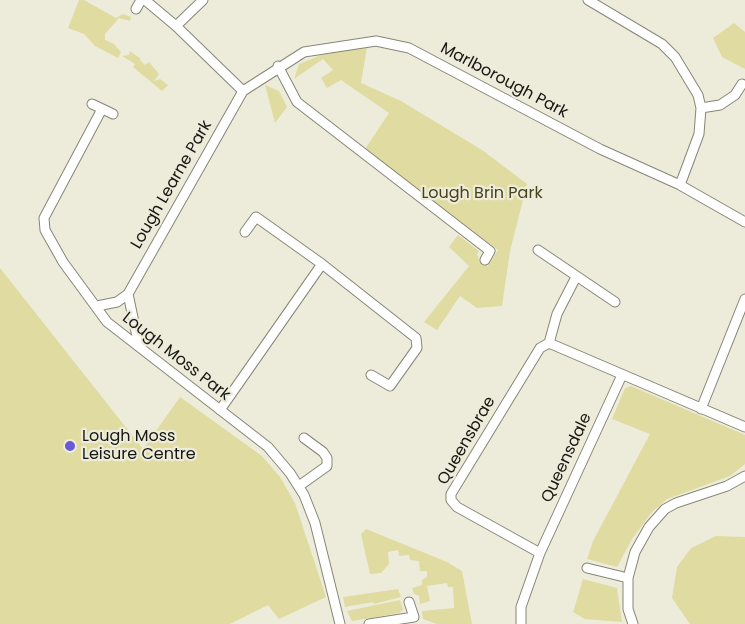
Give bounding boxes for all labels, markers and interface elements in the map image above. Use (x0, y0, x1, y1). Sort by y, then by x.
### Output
street label: Marlborough Park (437, 39, 571, 123)
street label: Lough Learne Park (127, 117, 217, 253)
park label: Lough Brin Park (421, 184, 543, 204)
street label: Lough Moss Park (118, 309, 234, 405)
street label: Queensbrae (434, 393, 500, 489)
street label: Queensdale (538, 410, 596, 506)
place label: Lough Moss Leisure Centre (82, 427, 196, 465)
marker: Lough Moss Leisure Centre (63, 439, 77, 453)

